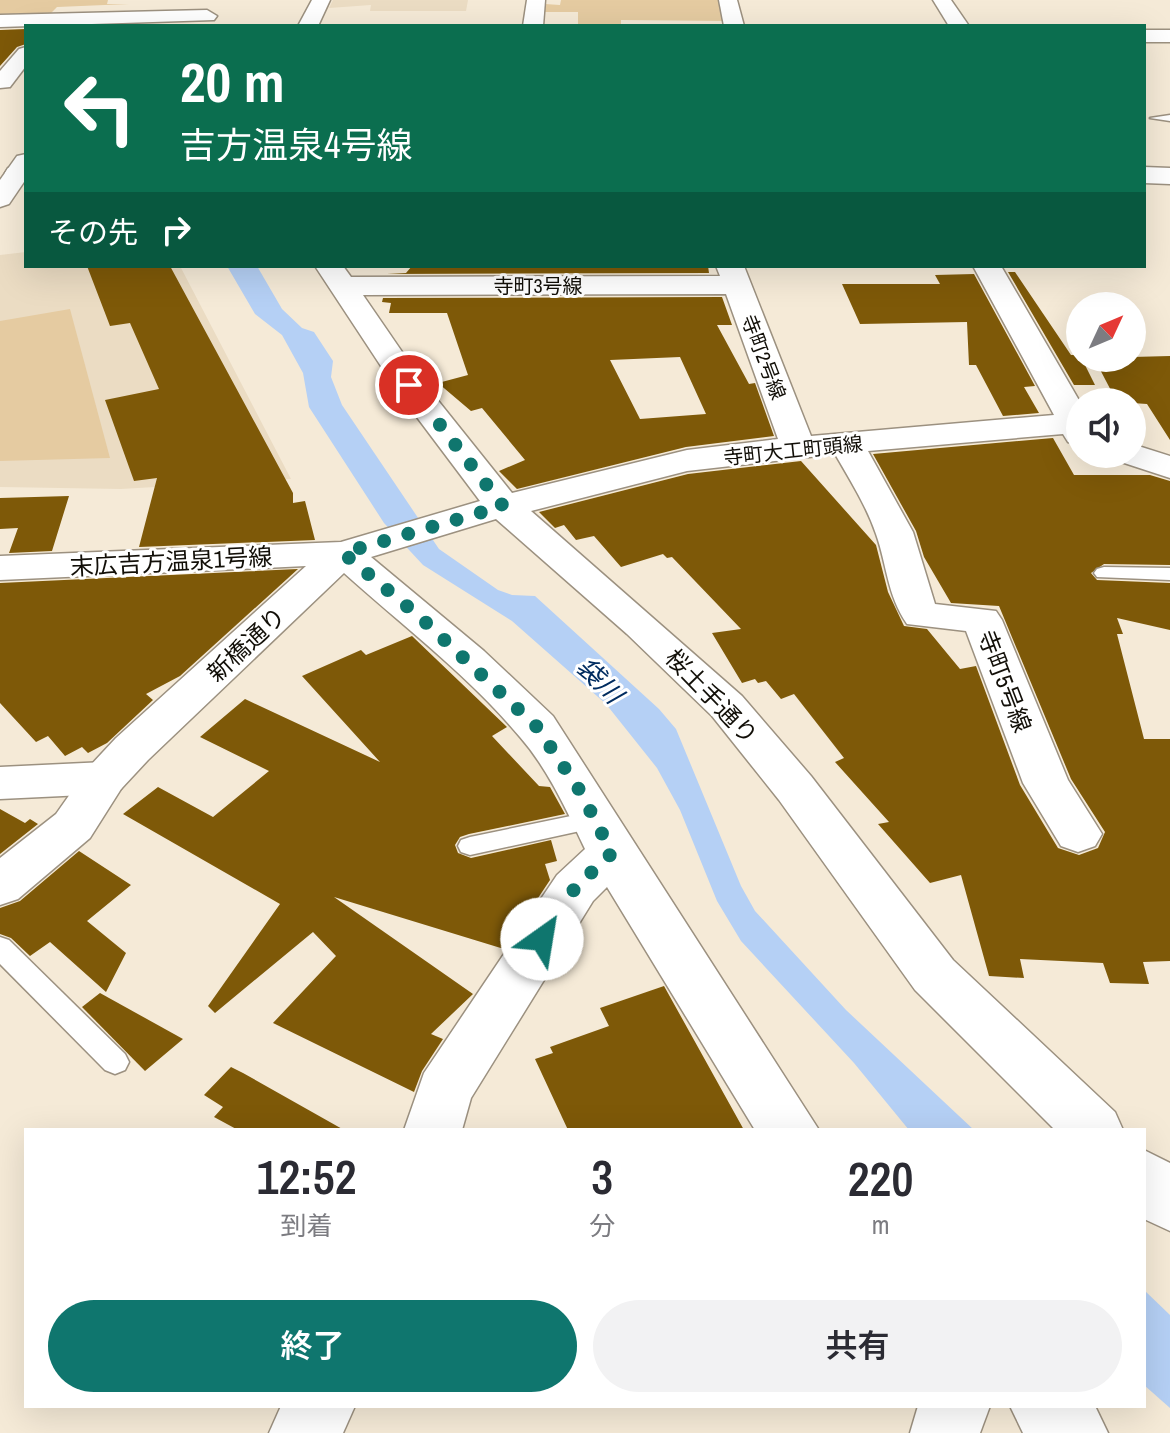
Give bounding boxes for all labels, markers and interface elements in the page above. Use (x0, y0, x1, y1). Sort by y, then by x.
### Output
text: 20 m (180, 44, 285, 119)
icon: left (48, 56, 152, 160)
text: 吉方温泉4号線 (180, 121, 412, 169)
icon: right (154, 208, 198, 252)
text: その先 (48, 212, 138, 252)
street label: 寺町3号線 (493, 272, 583, 299)
north arrow (1066, 292, 1146, 372)
map controls (1066, 292, 1146, 468)
street label: 寺町2号線 (735, 311, 793, 403)
pin (375, 351, 443, 419)
icon: arrive (387, 363, 431, 407)
button: sound (1066, 388, 1146, 468)
street label: 寺町大工町頭線 (722, 429, 864, 471)
street label: 末広吉方温泉1号線 (69, 540, 273, 582)
street label: 新橋通り (200, 600, 292, 688)
street label: 寺町5号線 (971, 625, 1039, 737)
street label: 桜土手通り (659, 642, 765, 750)
water label: 袋川 (569, 649, 633, 713)
position arrow (500, 897, 584, 981)
text: 12:52 (257, 1144, 357, 1209)
text: 3 (591, 1144, 613, 1209)
text: 220 (848, 1146, 913, 1211)
text: m (872, 1207, 889, 1242)
text: 到着 (281, 1208, 333, 1243)
text: 分 (589, 1208, 615, 1243)
button: 終了 (48, 1300, 577, 1392)
button: 共有 (593, 1300, 1122, 1392)

